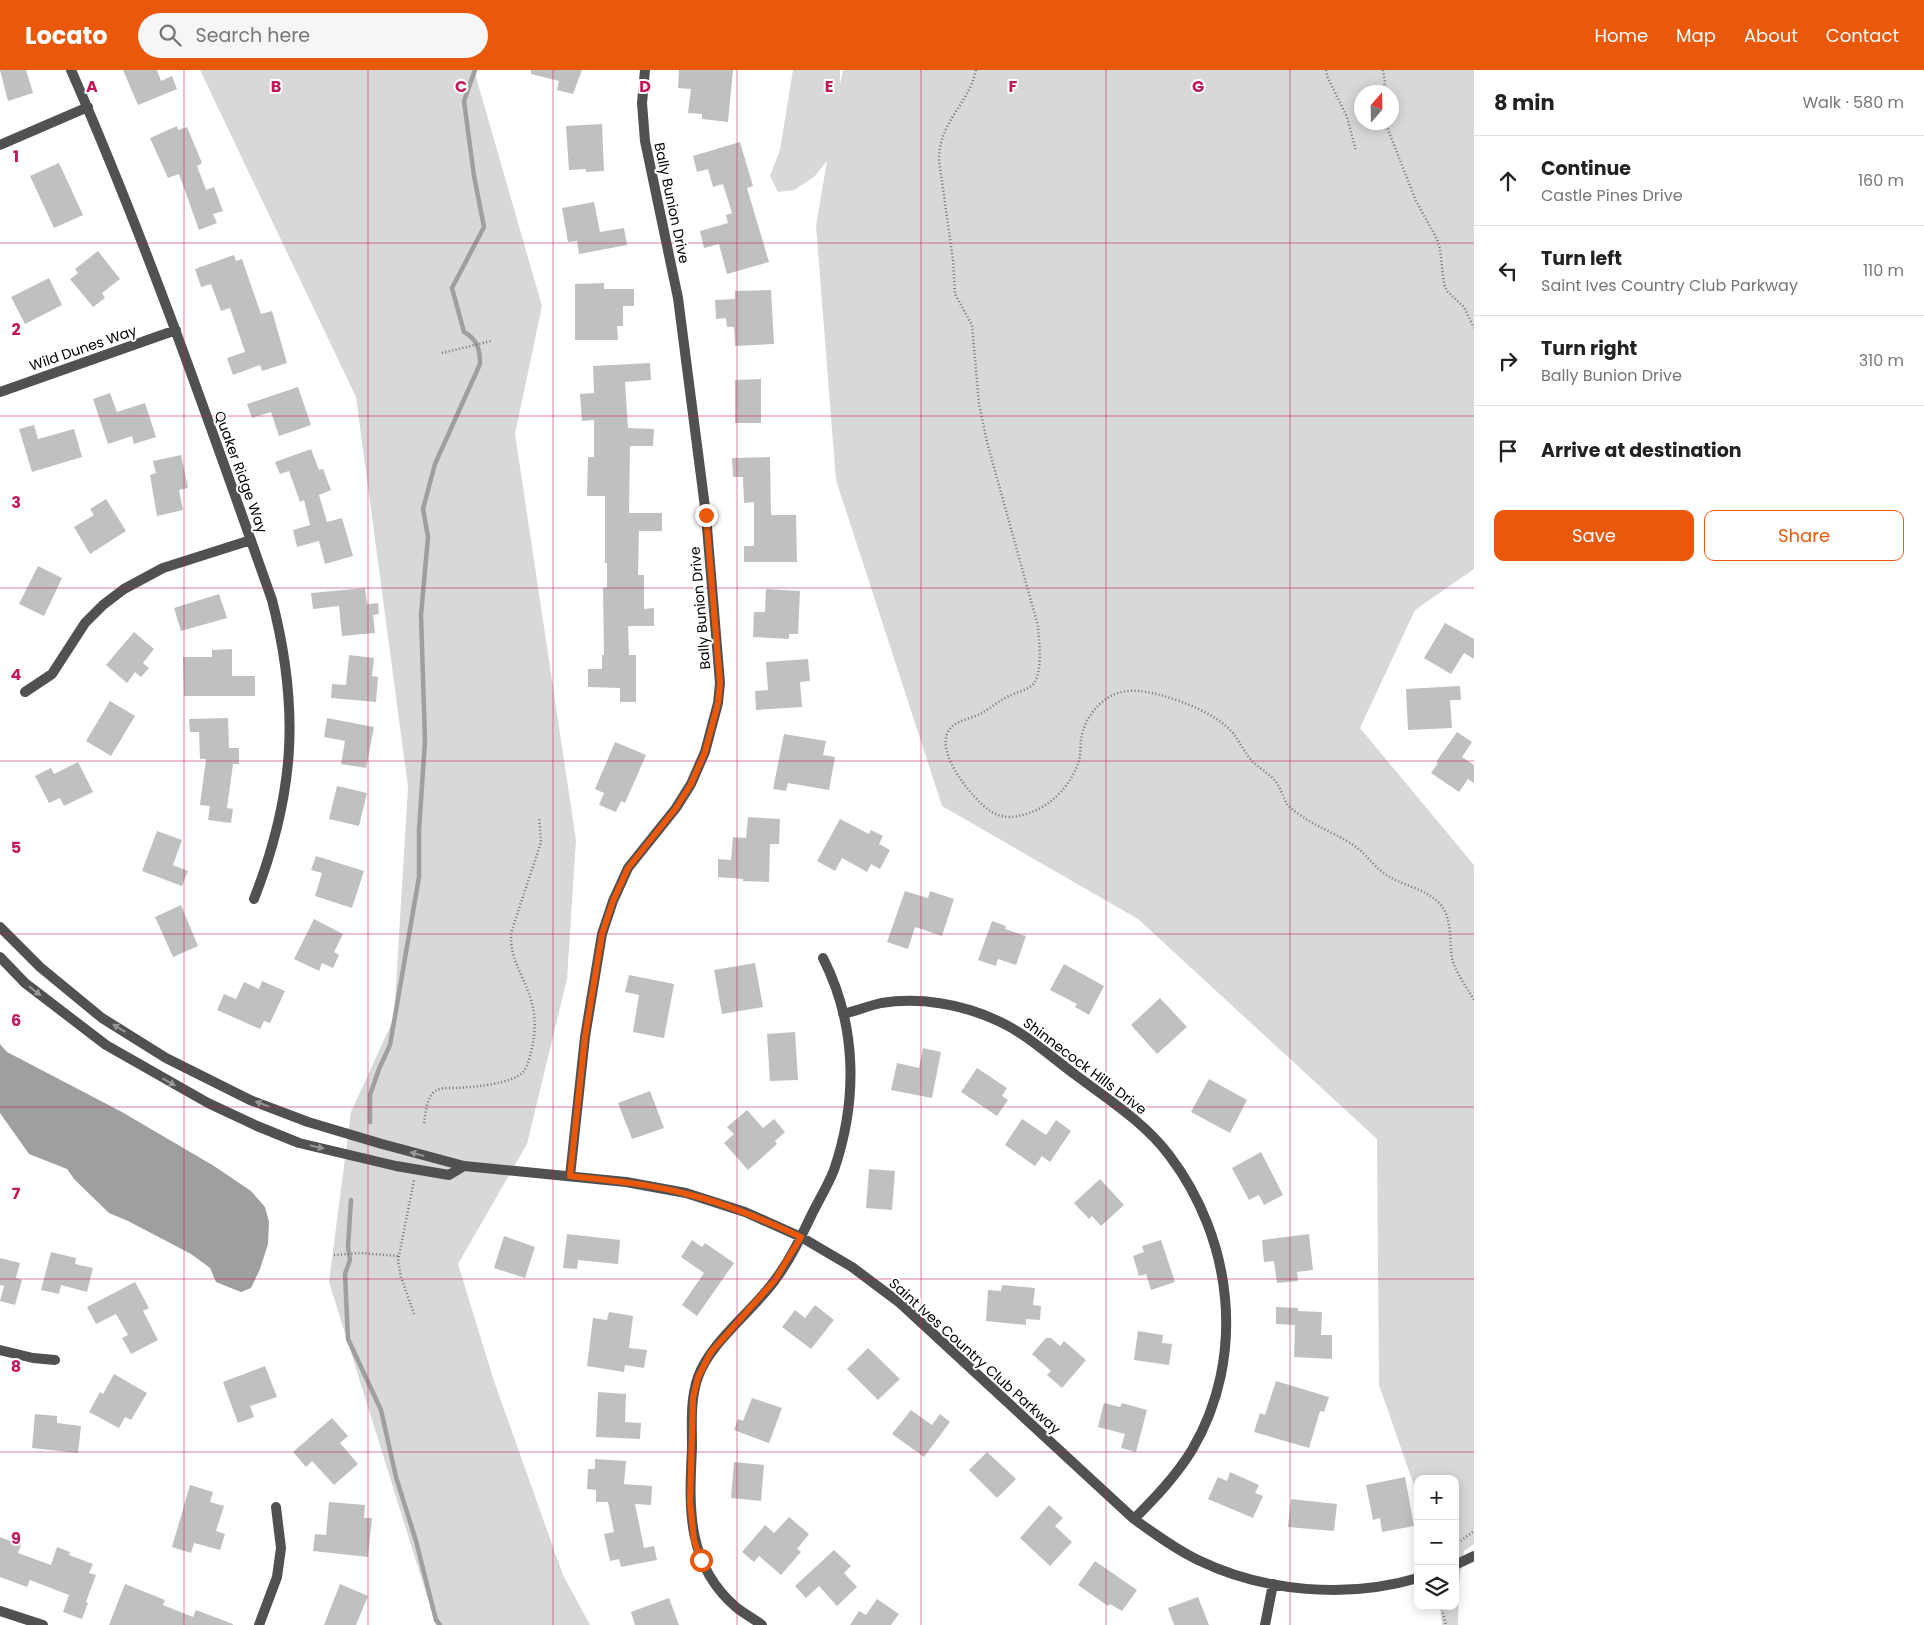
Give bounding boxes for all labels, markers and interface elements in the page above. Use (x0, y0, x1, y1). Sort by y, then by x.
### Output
search box (138, 13, 488, 58)
text: Locato (25, 19, 108, 52)
icon: search (156, 21, 184, 49)
text: Search here (196, 22, 310, 49)
text: Home (1594, 23, 1648, 48)
text: Map (1676, 23, 1716, 48)
text: About (1744, 23, 1798, 48)
text: Contact (1826, 23, 1899, 48)
text: A (86, 75, 98, 98)
text: B (271, 75, 281, 98)
text: C (455, 75, 467, 98)
text: D (639, 75, 651, 98)
text: E (825, 75, 833, 98)
text: F (1009, 75, 1018, 98)
text: G (1192, 75, 1204, 98)
north arrow (1354, 85, 1399, 130)
text: 8 min (1494, 88, 1555, 117)
text: Walk · 580 m (1803, 91, 1904, 114)
street label: Bally Bunion Drive (649, 141, 695, 266)
text: 1 (13, 145, 19, 168)
text: Continue (1541, 155, 1631, 182)
icon: ahead (1494, 167, 1522, 195)
text: 160 m (1858, 169, 1904, 192)
text: Castle Pines Drive (1541, 184, 1683, 207)
text: Turn left (1541, 245, 1622, 272)
icon: left (1494, 257, 1522, 285)
text: 110 m (1863, 259, 1904, 282)
text: Saint Ives Country Club Parkway (1541, 274, 1798, 297)
text: 2 (11, 318, 21, 341)
street label: Wild Dunes Way (27, 320, 139, 376)
text: Turn right (1541, 335, 1637, 362)
icon: right (1494, 347, 1522, 375)
text: 310 m (1859, 349, 1904, 372)
text: Bally Bunion Drive (1541, 364, 1682, 387)
street label: Quaker Ridge Way (210, 408, 272, 536)
icon: arrive (1494, 437, 1522, 465)
text: Arrive at destination (1541, 437, 1742, 464)
text: 3 (11, 491, 21, 514)
route end (695, 504, 718, 527)
button: Save (1494, 510, 1694, 561)
button: Share (1704, 510, 1904, 561)
street label: Bally Bunion Drive (685, 545, 715, 670)
text: 4 (11, 663, 22, 686)
text: 5 (11, 836, 21, 859)
one-way arrow (28, 985, 41, 996)
text: 6 (11, 1009, 21, 1032)
street label: Shinnecock Hills Drive (1019, 1013, 1151, 1119)
one-way arrow (112, 1024, 125, 1033)
one-way arrow (162, 1078, 177, 1086)
one-way arrow (254, 1100, 269, 1108)
one-way arrow (310, 1143, 325, 1151)
one-way arrow (409, 1149, 424, 1157)
text: 7 (12, 1182, 21, 1205)
street label: Saint Ives Country Club Parkway (885, 1273, 1065, 1439)
text: 8 (11, 1355, 21, 1378)
map controls (1414, 1475, 1459, 1610)
button: + (1414, 1475, 1459, 1520)
button: − (1414, 1520, 1459, 1565)
text: 9 (11, 1527, 21, 1550)
route start (690, 1549, 713, 1572)
button: layers (1414, 1565, 1459, 1610)

